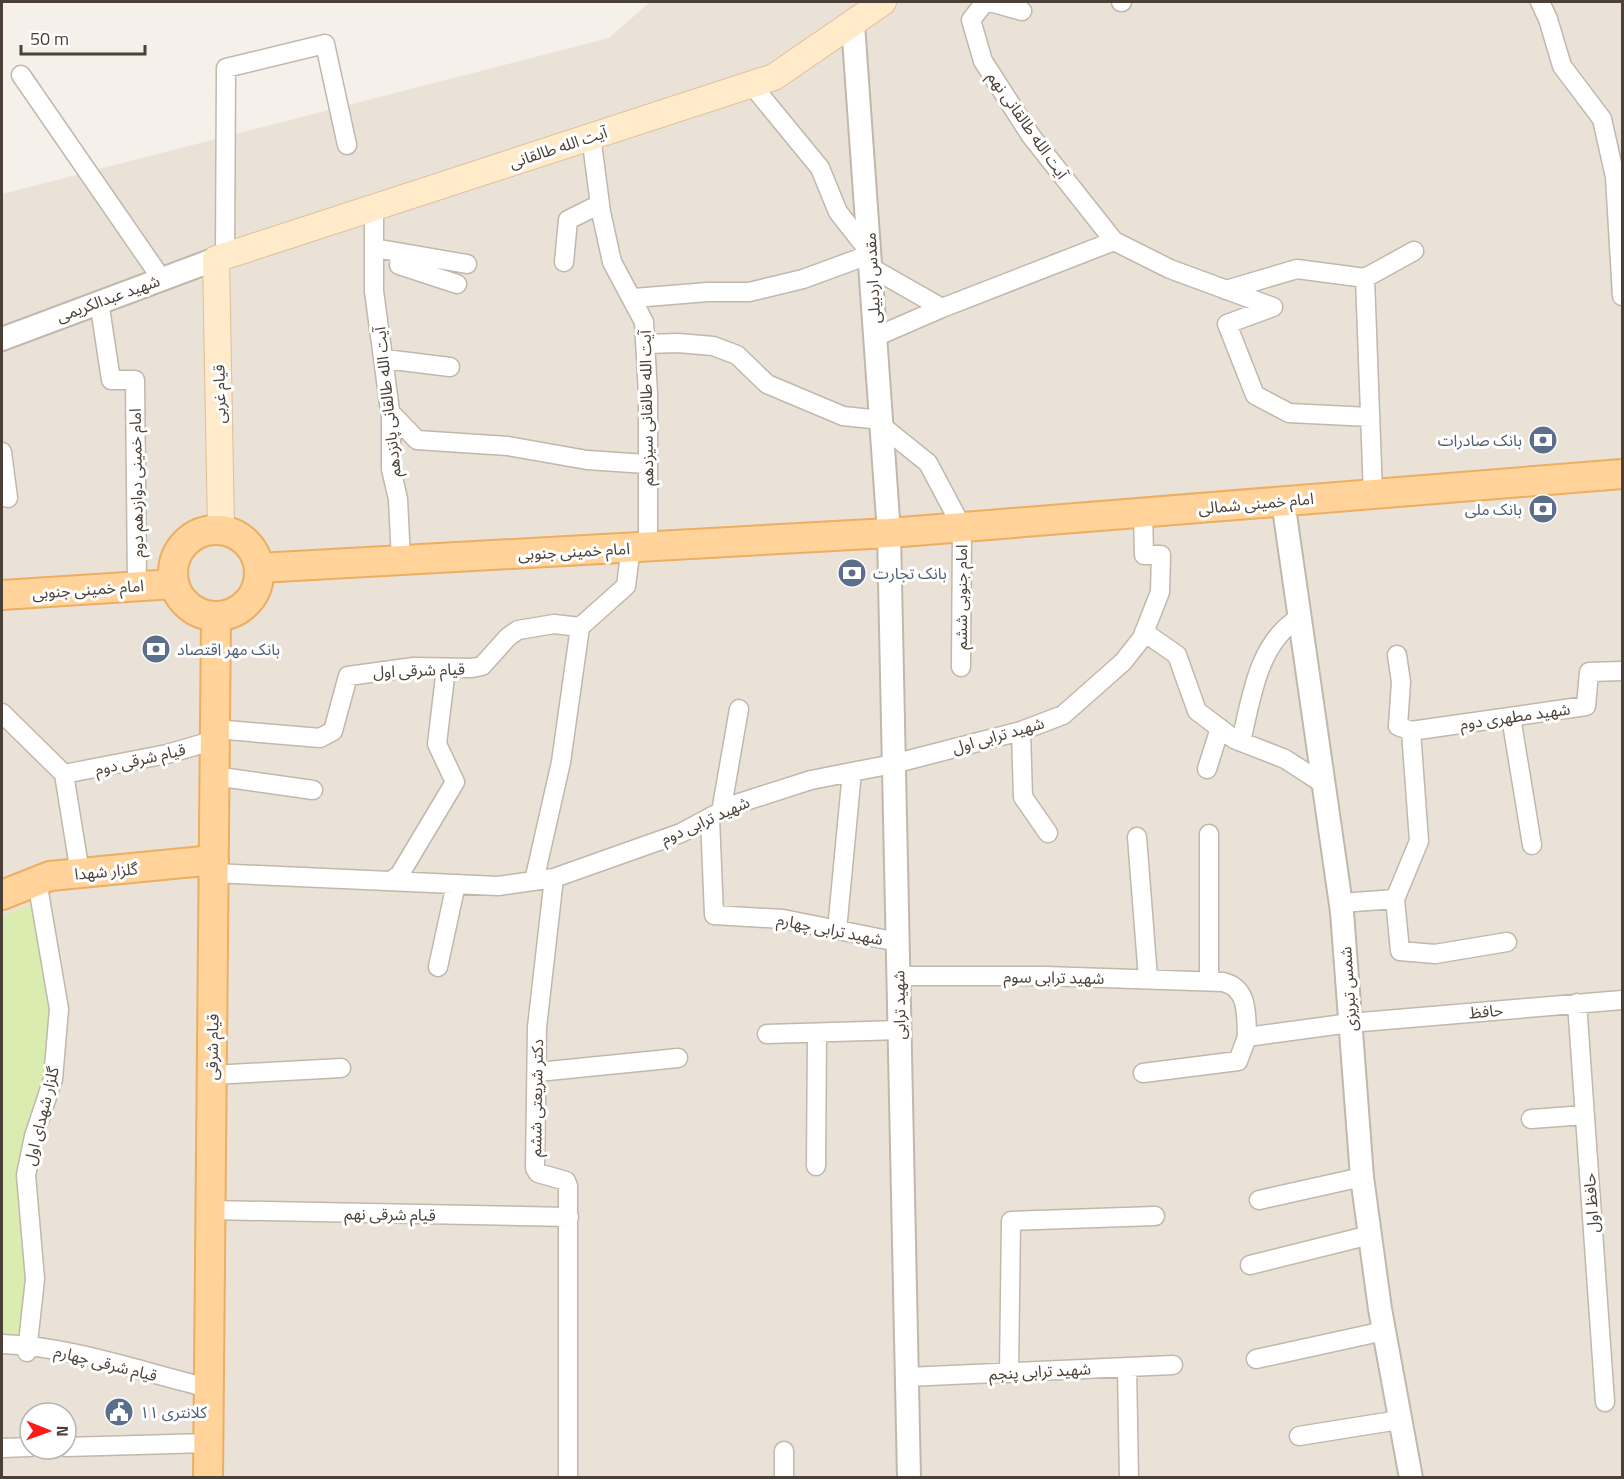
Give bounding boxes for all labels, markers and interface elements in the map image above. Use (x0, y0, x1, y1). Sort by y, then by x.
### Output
scale bar (21, 18, 146, 56)
text: 50 m (30, 25, 69, 52)
street label: آیت الله طالقانی نهم (981, 66, 1075, 185)
street label: آیت الله طالقانی (506, 119, 611, 174)
street label: مقدس اردبیلی (858, 232, 886, 324)
street label: شهید عبدالکریمی (53, 268, 163, 328)
street label: آیت الله طالقانی پانزدهم (367, 324, 408, 478)
street label: آیت الله طالقانی سیزدهم (633, 329, 660, 486)
street label: قیام غربی (206, 364, 233, 424)
street label: امام خمینی دوازدهم دوم (123, 408, 150, 558)
bank icon: بانک صادرات (1527, 424, 1559, 456)
place label: بانک صادرات (1438, 428, 1522, 452)
street label: امام خمینی شمالی (1197, 486, 1315, 521)
bank icon: بانک ملی (1527, 493, 1559, 525)
place label: بانک ملی (1465, 497, 1522, 521)
street label: امام خمینی جنوبی (517, 536, 631, 567)
street label: امام جنوبی ششم (949, 544, 974, 650)
bank icon: بانک تجارت (836, 557, 868, 589)
place label: بانک تجارت (873, 561, 947, 585)
street label: امام خمینی جنوبی (31, 573, 145, 606)
bank icon: بانک مهر اقتصاد (140, 633, 172, 665)
place label: بانک مهر اقتصاد (177, 637, 280, 661)
street label: قیام شرقی اول (373, 656, 465, 685)
street label: شهید مطهری دوم (1458, 696, 1572, 737)
street label: شهید ترابی اول (949, 710, 1047, 760)
street label: قیام شرقی دوم (92, 737, 188, 782)
street label: شهید ترابی دوم (657, 790, 754, 851)
street label: گلزار شهدا (73, 856, 139, 886)
street label: شهید ترابی چهارم (775, 907, 885, 952)
street label: شمس تبریزی (1333, 946, 1363, 1032)
street label: شهید ترابی سوم (1003, 964, 1105, 991)
street label: شهید ترابی (886, 970, 912, 1040)
street label: حافظ (1468, 998, 1504, 1024)
street label: قیام شرقی (199, 1014, 226, 1080)
street label: دکتر شریعتی ششم (523, 1039, 550, 1157)
street label: گلزار شهدای اول (17, 1064, 65, 1168)
street label: حافظ اول (1577, 1172, 1605, 1234)
street label: قیام شرقی نهم (344, 1201, 436, 1228)
street label: قیام شرقی چهارم (52, 1339, 160, 1388)
street label: شهید ترابی پنجم (988, 1356, 1092, 1387)
public building icon: کلانتری ۱۱ (103, 1396, 135, 1428)
place label: کلانتری ۱۱ (140, 1400, 207, 1424)
north arrow (18, 1401, 78, 1461)
text: N (51, 1426, 75, 1437)

